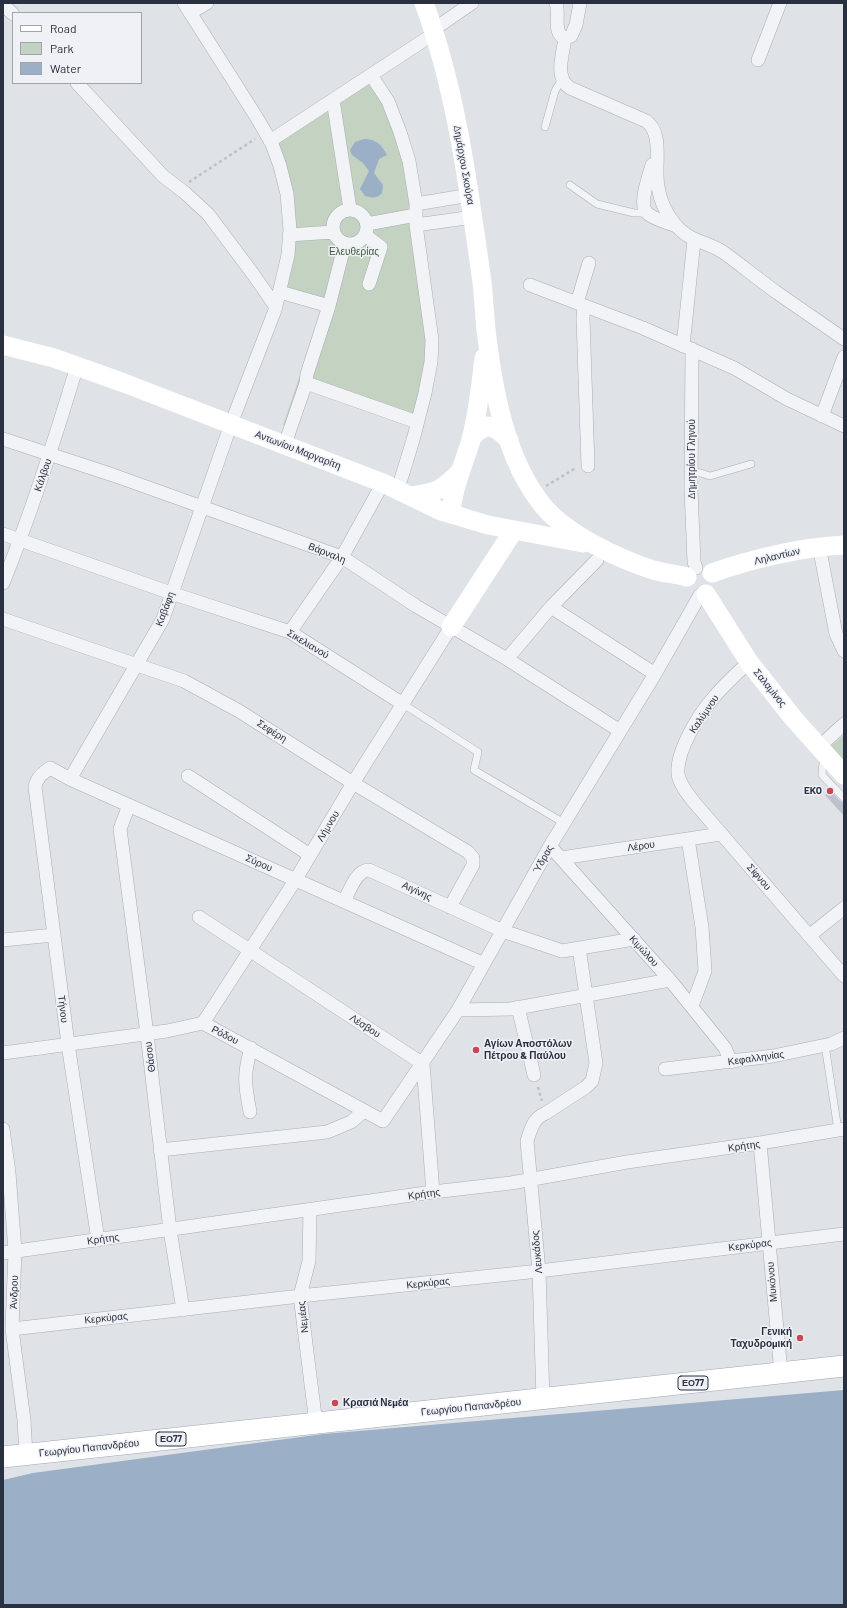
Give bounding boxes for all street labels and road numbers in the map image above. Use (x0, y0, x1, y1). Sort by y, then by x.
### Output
street label: Δημάρχου Σκούρα (451, 124, 477, 206)
street label: Δημητρίου Γληνού (686, 419, 698, 499)
street label: Αντωνίου Μαργαρίτη (253, 428, 343, 472)
street label: Κάλβου (32, 457, 54, 493)
street label: Βάρναλη (306, 540, 348, 566)
street label: Ληλαντίων (753, 545, 801, 567)
street label: Καβάφη (153, 590, 177, 628)
street label: Σικελιανού (285, 627, 331, 661)
street label: Σαλαμίνος (751, 666, 789, 710)
street label: Καλύμνου (687, 692, 721, 736)
street label: Σεφέρη (255, 717, 289, 745)
street label: Λήμνου (314, 808, 342, 844)
street label: Λέρου (626, 838, 656, 854)
street label: Ύδρας (530, 843, 556, 875)
street label: Σύρου (244, 852, 274, 874)
street label: Σίφνου (744, 861, 774, 893)
street label: Αιγίνης (400, 879, 434, 903)
street label: Κιμώλου (627, 933, 661, 969)
street label: Τήνου (55, 995, 71, 1023)
street label: Λέσβου (347, 1012, 383, 1040)
street label: Ρόδου (209, 1023, 241, 1047)
street label: Θάσου (142, 1041, 158, 1073)
street label: Κεφαλληνίας (727, 1048, 785, 1068)
street label: Κρήτης (727, 1138, 761, 1154)
street label: Κρήτης (407, 1186, 441, 1202)
street label: Λευκάδος (529, 1230, 545, 1274)
street label: Κρήτης (86, 1231, 120, 1247)
street label: Κερκύρας (728, 1236, 772, 1254)
street label: Μυκόνου (764, 1261, 780, 1303)
street label: Άνδρου (7, 1275, 21, 1309)
street label: Κερκύρας (406, 1275, 450, 1291)
street label: Νεμέας (295, 1300, 311, 1334)
street label: Κερκύρας (84, 1310, 128, 1326)
road number: ΕΟ77 (678, 1376, 708, 1390)
street label: Γεωργίου Παπανδρέου (420, 1396, 522, 1418)
road number: ΕΟ77 (156, 1432, 186, 1446)
street label: Γεωργίου Παπανδρέου (38, 1437, 140, 1459)

